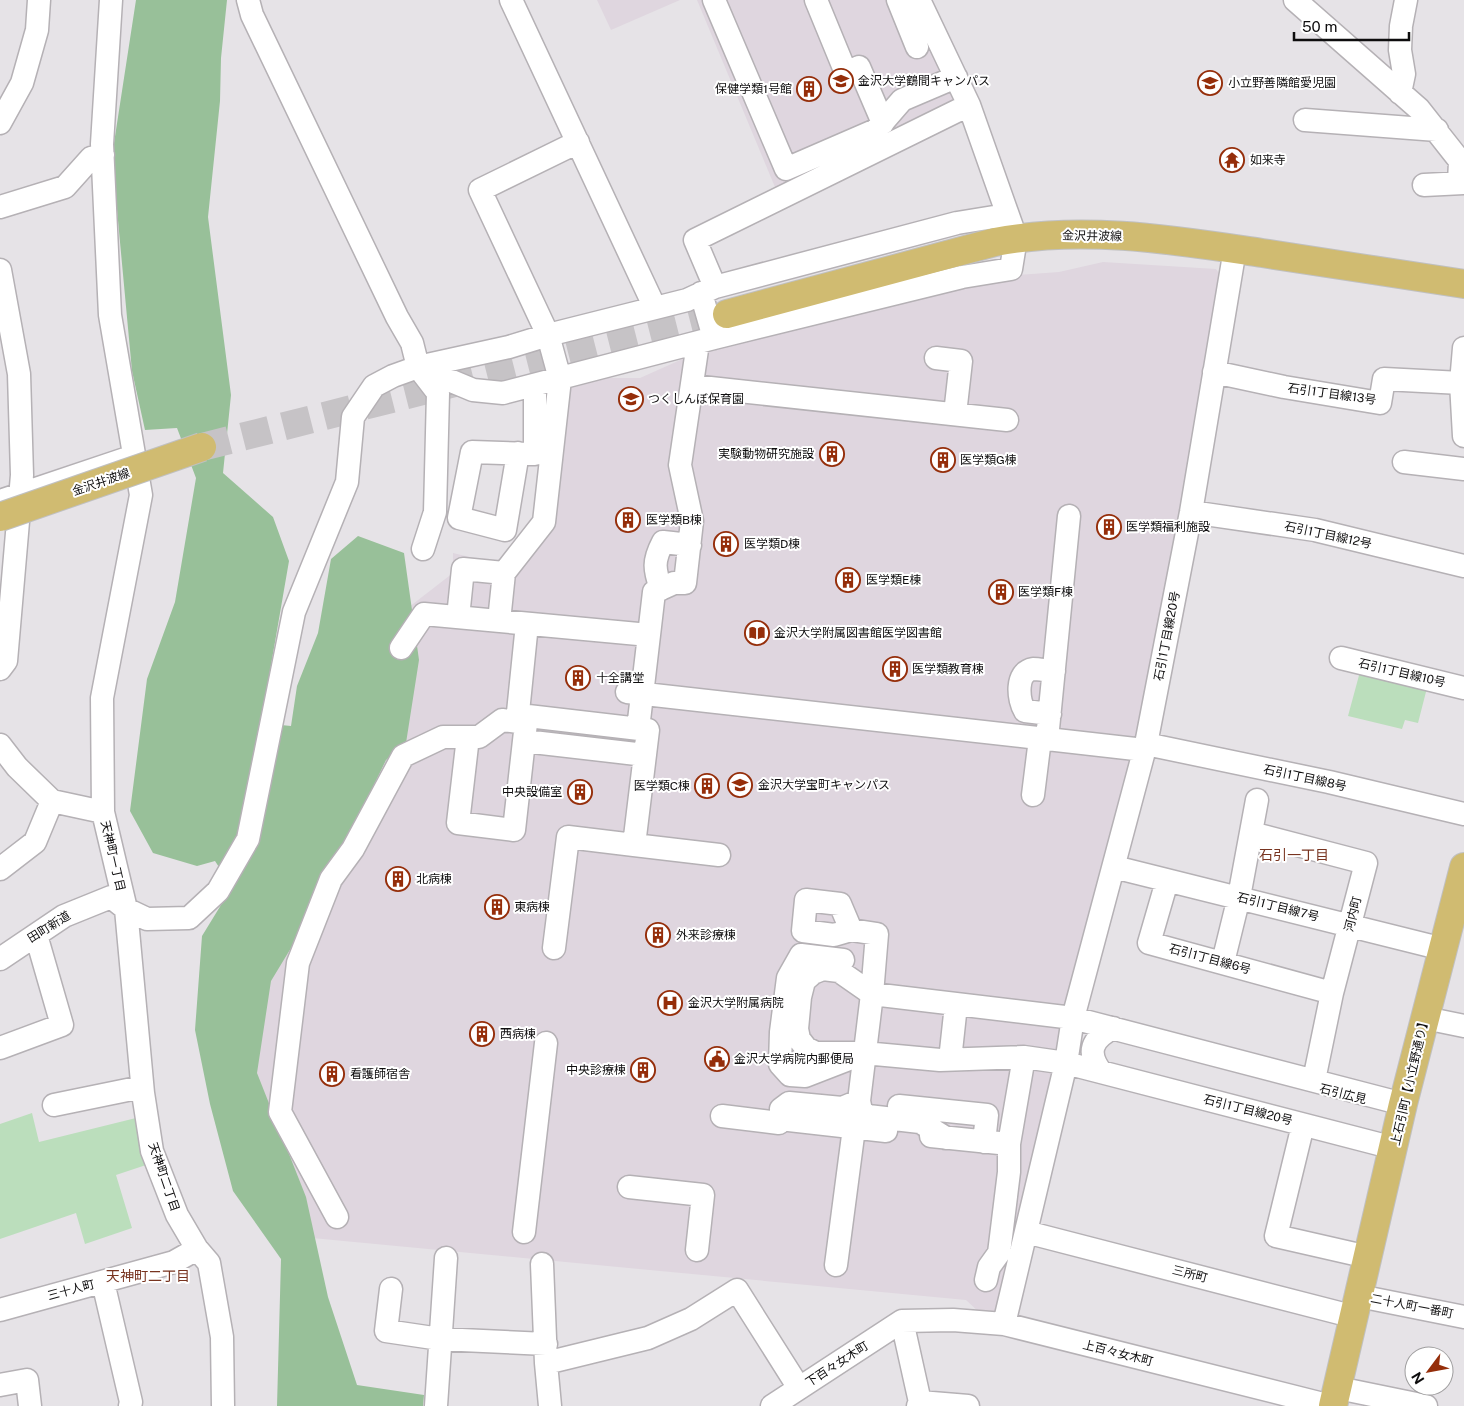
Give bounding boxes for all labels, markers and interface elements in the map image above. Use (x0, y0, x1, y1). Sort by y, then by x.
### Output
scale bar (1294, 10, 1409, 42)
text: 50 m (1302, 18, 1337, 35)
school or university icon: 金沢大学鶴間キャンパス (828, 68, 854, 94)
school or university icon: 小立野善隣館愛児園 (1197, 70, 1223, 96)
place label: 金沢大学鶴間キャンパス (858, 74, 990, 88)
building icon: 保健学類1号館 (796, 76, 822, 102)
place label: 小立野善隣館愛児園 (1228, 76, 1336, 90)
place label: 保健学類1号館 (715, 82, 792, 96)
temple icon: 如来寺 (1219, 147, 1245, 173)
place label: 如来寺 (1250, 153, 1286, 167)
street label: 金沢井波線 (1062, 228, 1122, 244)
street label: 石引1丁目線13号 (1287, 381, 1377, 407)
school or university icon: つくしんぼ保育園 (618, 386, 644, 412)
place label: つくしんぼ保育園 (648, 392, 744, 406)
building icon: 実験動物研究施設 (819, 441, 845, 467)
place label: 実験動物研究施設 (718, 447, 814, 461)
building icon: 医学類G棟 (930, 447, 956, 473)
place label: 医学類G棟 (960, 453, 1017, 467)
street label: 金沢井波線 (70, 466, 132, 498)
building icon: 医学類B棟 (615, 507, 641, 533)
place label: 医学類B棟 (646, 513, 702, 527)
building icon: 医学類福利施設 (1096, 514, 1122, 540)
street label: 石引1丁目線12号 (1283, 519, 1373, 551)
place label: 医学類福利施設 (1126, 520, 1210, 534)
building icon: 医学類D棟 (713, 531, 739, 557)
place label: 医学類D棟 (744, 537, 800, 551)
building icon: 医学類E棟 (835, 567, 861, 593)
place label: 医学類E棟 (866, 573, 921, 587)
building icon: 医学類F棟 (988, 579, 1014, 605)
place label: 医学類F棟 (1018, 585, 1073, 599)
street label: 石引1丁目線20号 (1151, 590, 1183, 682)
library icon: 金沢大学附属図書館医学図書館 (744, 620, 770, 646)
place label: 金沢大学附属図書館医学図書館 (774, 626, 942, 640)
building icon: 医学類教育棟 (882, 656, 908, 682)
street label: 石引1丁目線10号 (1357, 656, 1447, 690)
place label: 医学類教育棟 (912, 662, 984, 676)
building icon: 十全講堂 (565, 665, 591, 691)
place label: 十全講堂 (596, 671, 644, 685)
street label: 石引1丁目線8号 (1262, 762, 1348, 794)
school or university icon: 金沢大学宝町キャンパス (727, 772, 753, 798)
building icon: 医学類C棟 (694, 773, 720, 799)
place label: 金沢大学宝町キャンパス (758, 778, 890, 792)
building icon: 中央設備室 (567, 779, 593, 805)
place label: 医学類C棟 (634, 779, 690, 793)
place label: 中央設備室 (502, 785, 562, 799)
street label: 天神町一丁目 (98, 819, 128, 893)
district label: 石引一丁目 (1259, 847, 1329, 863)
building icon: 北病棟 (385, 866, 411, 892)
place label: 北病棟 (416, 872, 452, 886)
street label: 石引1丁目線7号 (1236, 890, 1320, 924)
building icon: 東病棟 (484, 894, 510, 920)
street label: 河内町 (1342, 895, 1364, 933)
place label: 東病棟 (514, 900, 550, 914)
street label: 田町新道 (25, 908, 73, 946)
building icon: 外来診療棟 (645, 922, 671, 948)
place label: 外来診療棟 (676, 928, 736, 942)
street label: 石引1丁目線6号 (1167, 941, 1253, 977)
hospital icon: 金沢大学附属病院 (657, 990, 683, 1016)
place label: 金沢大学附属病院 (688, 996, 784, 1010)
street label: 上石引町【小立野通り】 (1388, 1015, 1432, 1147)
building icon: 西病棟 (469, 1021, 495, 1047)
place label: 西病棟 (500, 1027, 536, 1041)
public building icon: 金沢大学病院内郵便局 (704, 1046, 730, 1072)
place label: 金沢大学病院内郵便局 (734, 1052, 854, 1066)
building icon: 中央診療棟 (630, 1057, 656, 1083)
building icon: 看護師宿舎 (319, 1061, 345, 1087)
place label: 中央診療棟 (566, 1063, 626, 1077)
place label: 看護師宿舎 (350, 1067, 410, 1081)
street label: 石引広見 (1318, 1081, 1368, 1107)
street label: 石引1丁目線20号 (1202, 1092, 1294, 1128)
street label: 天神町二丁目 (146, 1141, 182, 1213)
street label: 三所町 (1171, 1263, 1209, 1285)
district label: 天神町二丁目 (106, 1268, 190, 1284)
street label: 三十人町 (46, 1277, 96, 1303)
street label: 二十人町一番町 (1369, 1291, 1455, 1321)
street label: 上百々女木町 (1081, 1337, 1155, 1369)
street label: 下百々女木町 (803, 1339, 871, 1389)
north arrow (1404, 1346, 1454, 1396)
text: N (1408, 1369, 1428, 1387)

